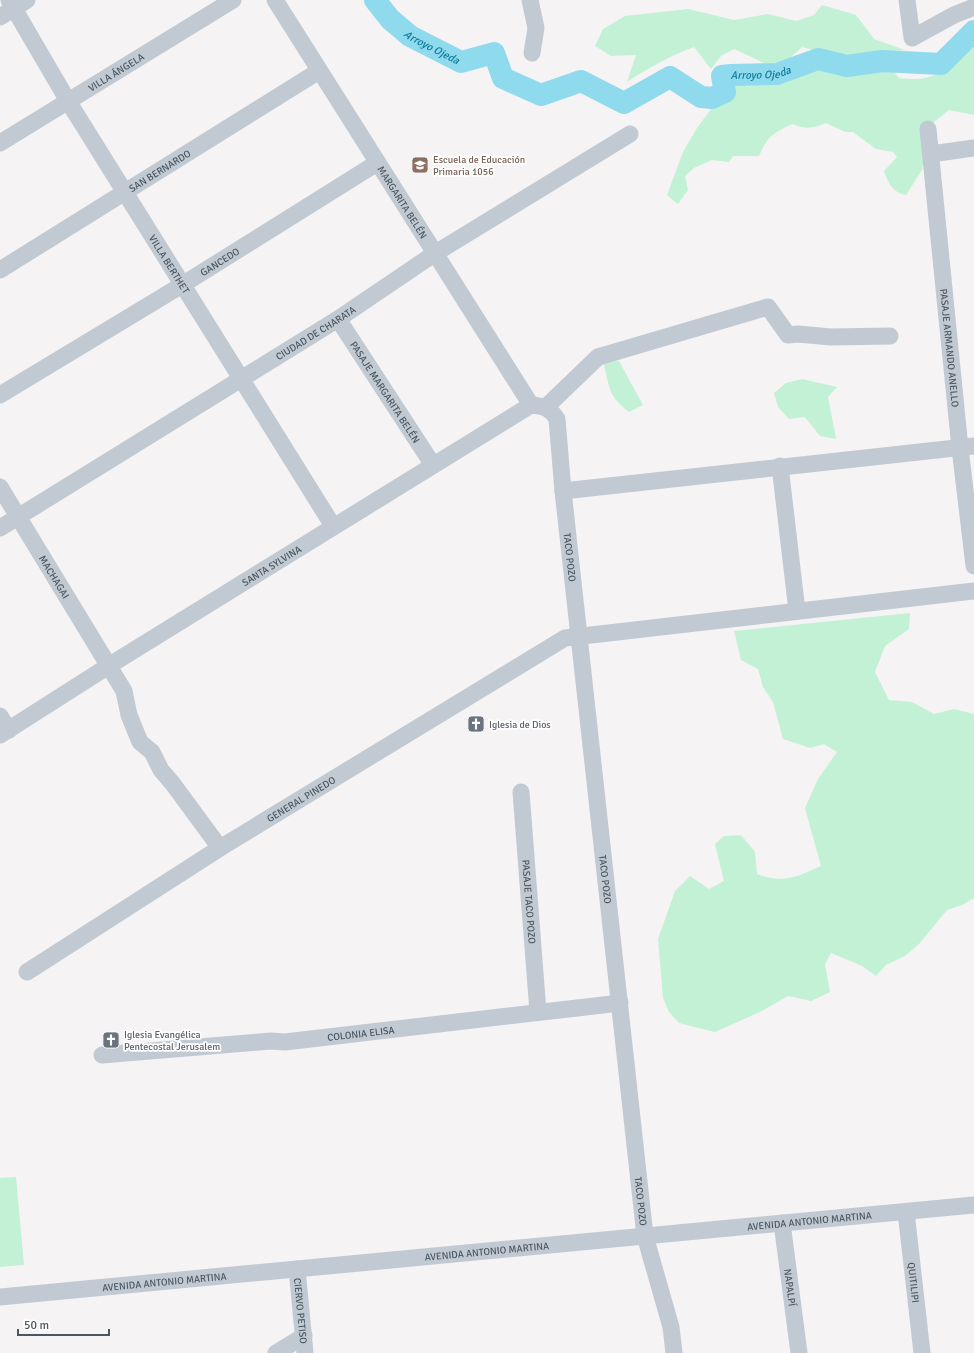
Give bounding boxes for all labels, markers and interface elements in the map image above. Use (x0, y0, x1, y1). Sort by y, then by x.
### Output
water label: Arroyo Ojeda (401, 28, 462, 67)
street label: VILLA ÁNGELA (86, 51, 147, 94)
water label: Arroyo Ojeda (730, 63, 793, 82)
street label: SAN BERNARDO (127, 147, 193, 195)
place label: Escuela de Educación Primaria 1056 (433, 154, 525, 178)
school or university icon: Escuela de Educación Primaria 1056 (410, 155, 430, 175)
street label: MARGARITA BELÉN (374, 164, 429, 241)
street label: VILLA BERTHET (146, 233, 192, 296)
street label: GANCEDO (198, 245, 242, 279)
street label: PASAJE ARMANDO ANELLO (937, 288, 961, 408)
street label: CIUDAD DE CHARATA (274, 304, 358, 363)
street label: PASAJE MARGARITA BELÉN (347, 339, 422, 446)
street label: TACO POZO (561, 532, 578, 583)
street label: SANTA SYLVINA (240, 543, 304, 589)
street label: MACHAGAI (36, 553, 71, 601)
church icon: Iglesia de Dios (466, 714, 486, 734)
place label: Iglesia de Dios (489, 719, 551, 731)
street label: GENERAL PINEDO (265, 774, 338, 825)
street label: TACO POZO (596, 854, 613, 905)
street label: PASAJE TACO POZO (519, 859, 538, 945)
street label: COLONIA ELISA (327, 1024, 395, 1044)
place label: Iglesia Evangélica Pentecostal Jerusalem (124, 1029, 220, 1053)
church icon: Iglesia Evangélica Pentecostal Jerusalem (101, 1030, 121, 1050)
street label: TACO POZO (632, 1176, 649, 1227)
street label: AVENIDA ANTONIO MARTINA (747, 1210, 872, 1233)
street label: AVENIDA ANTONIO MARTINA (424, 1240, 550, 1264)
street label: QUITILIPI (905, 1262, 921, 1304)
street label: NAPALPÍ (781, 1268, 799, 1307)
street label: AVENIDA ANTONIO MARTINA (102, 1271, 227, 1294)
street label: CIERVO PETISO (291, 1277, 309, 1345)
scale bar (18, 1311, 109, 1337)
text: 50 m (24, 1318, 49, 1333)

